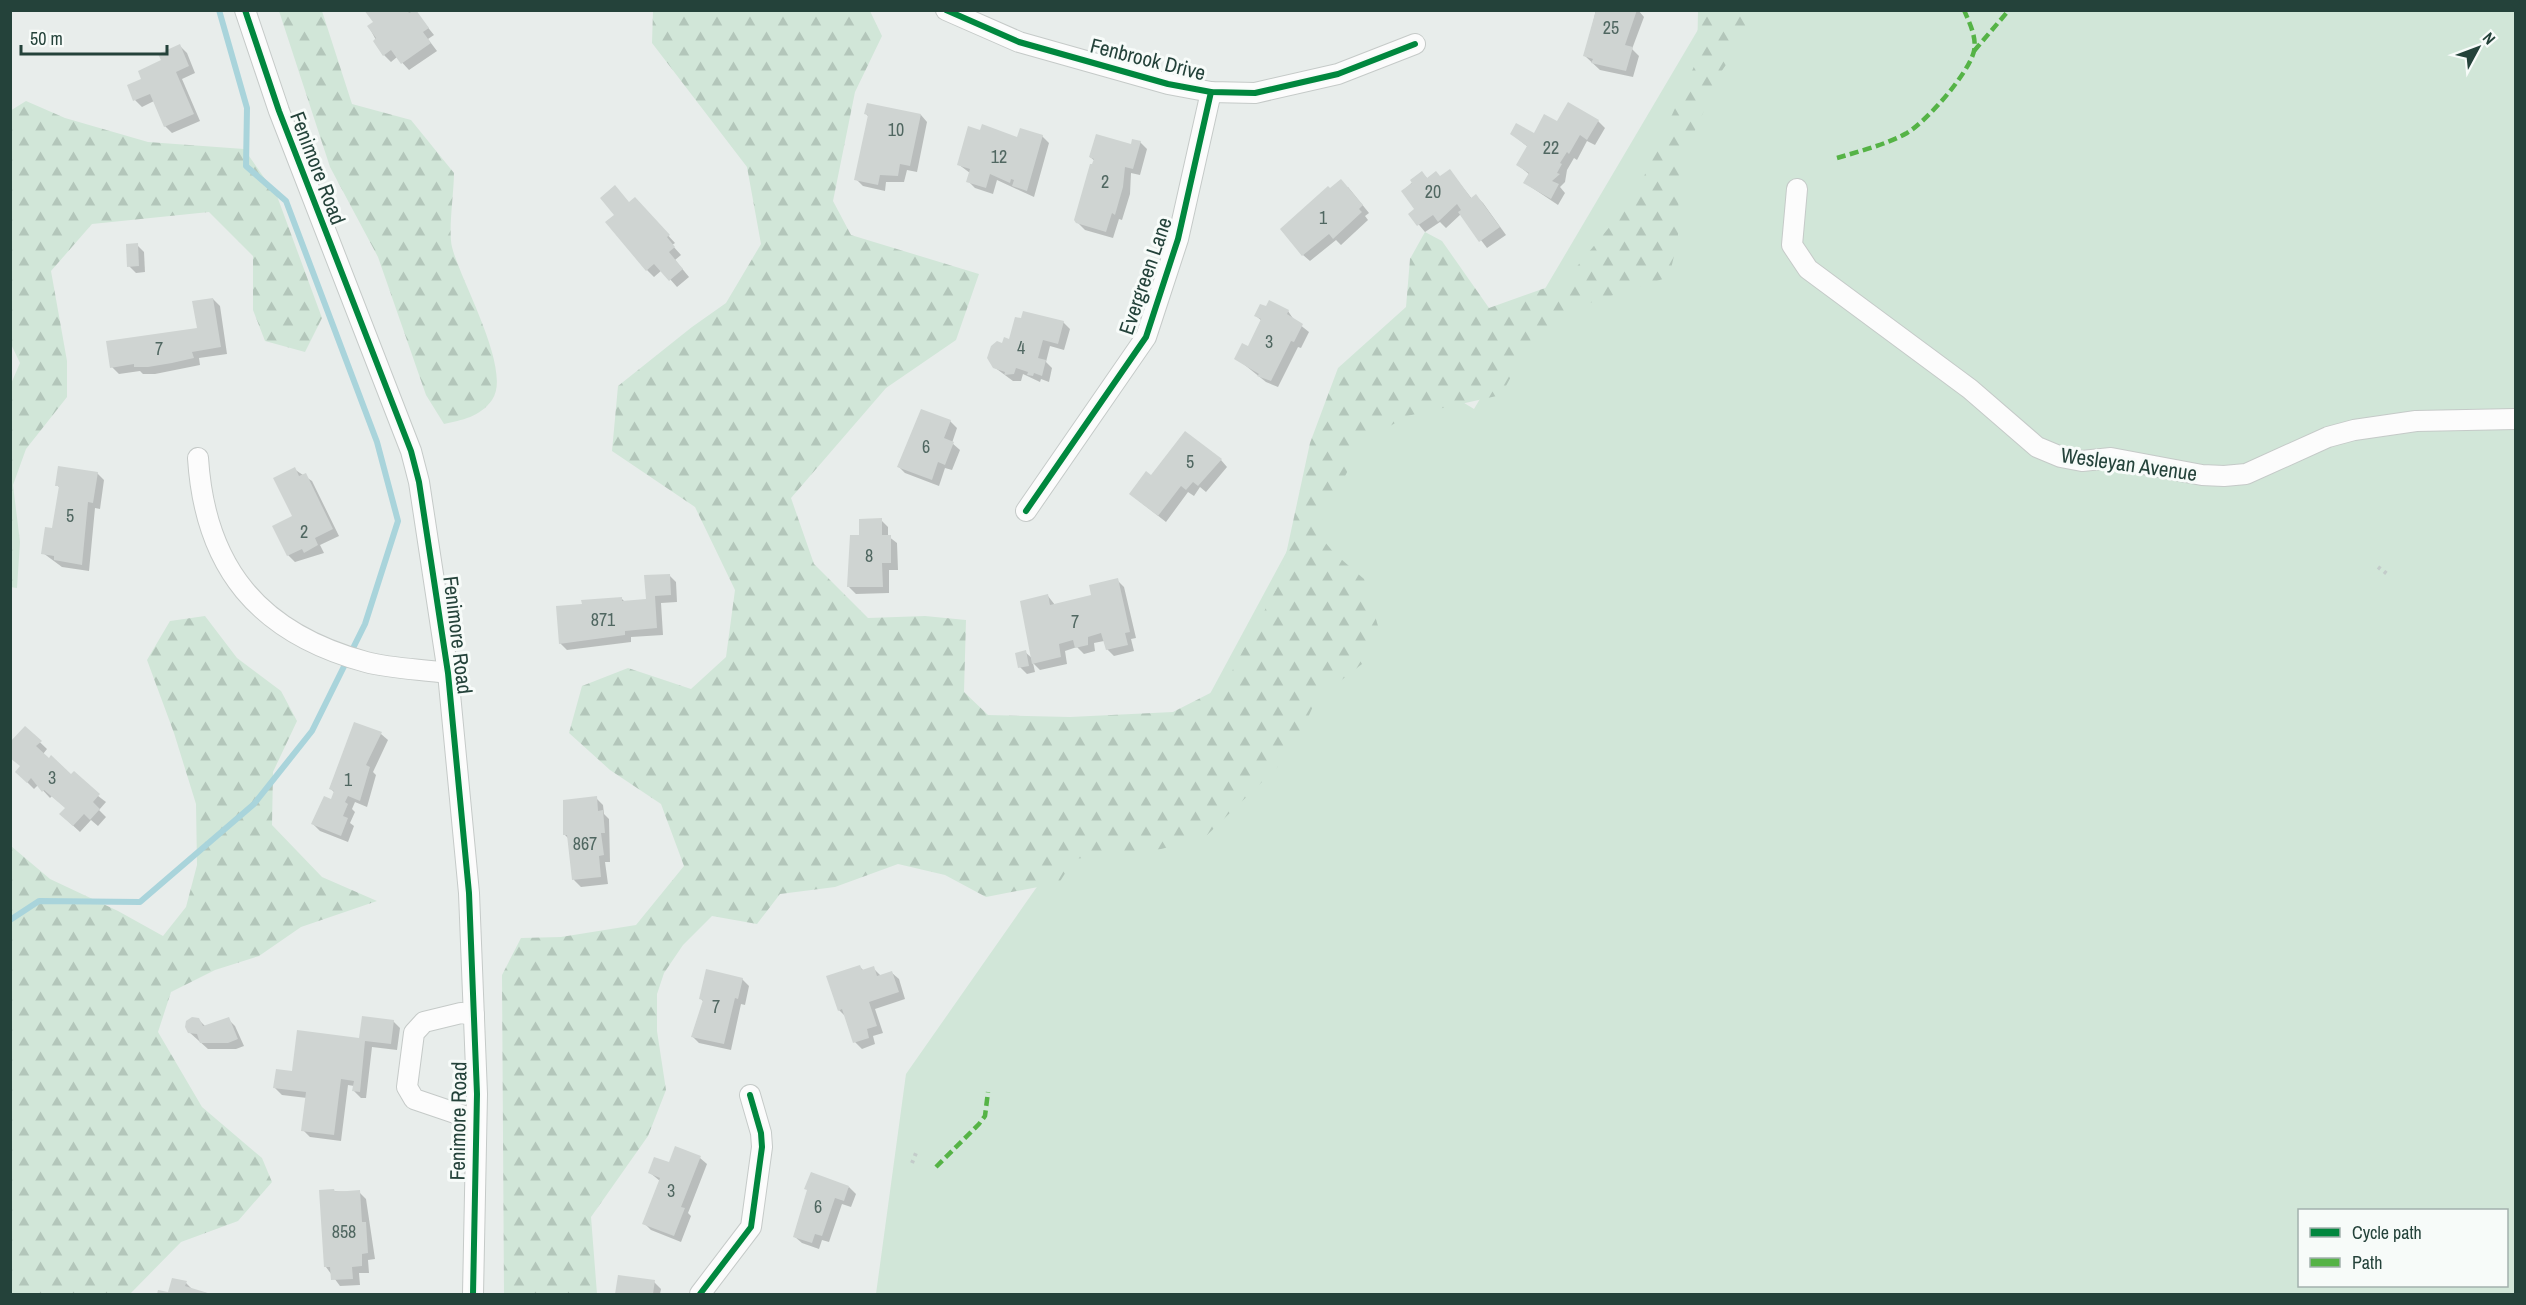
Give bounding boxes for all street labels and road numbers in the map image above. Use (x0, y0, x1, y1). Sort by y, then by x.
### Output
street label: Fenbrook Drive (1087, 31, 1209, 87)
street label: Fenimore Road (283, 107, 353, 229)
street label: Evergreen Lane (1111, 213, 1179, 339)
street label: Wesleyan Avenue (2059, 440, 2199, 488)
street label: Fenimore Road (436, 574, 480, 696)
street label: Fenimore Road (442, 1061, 474, 1181)

